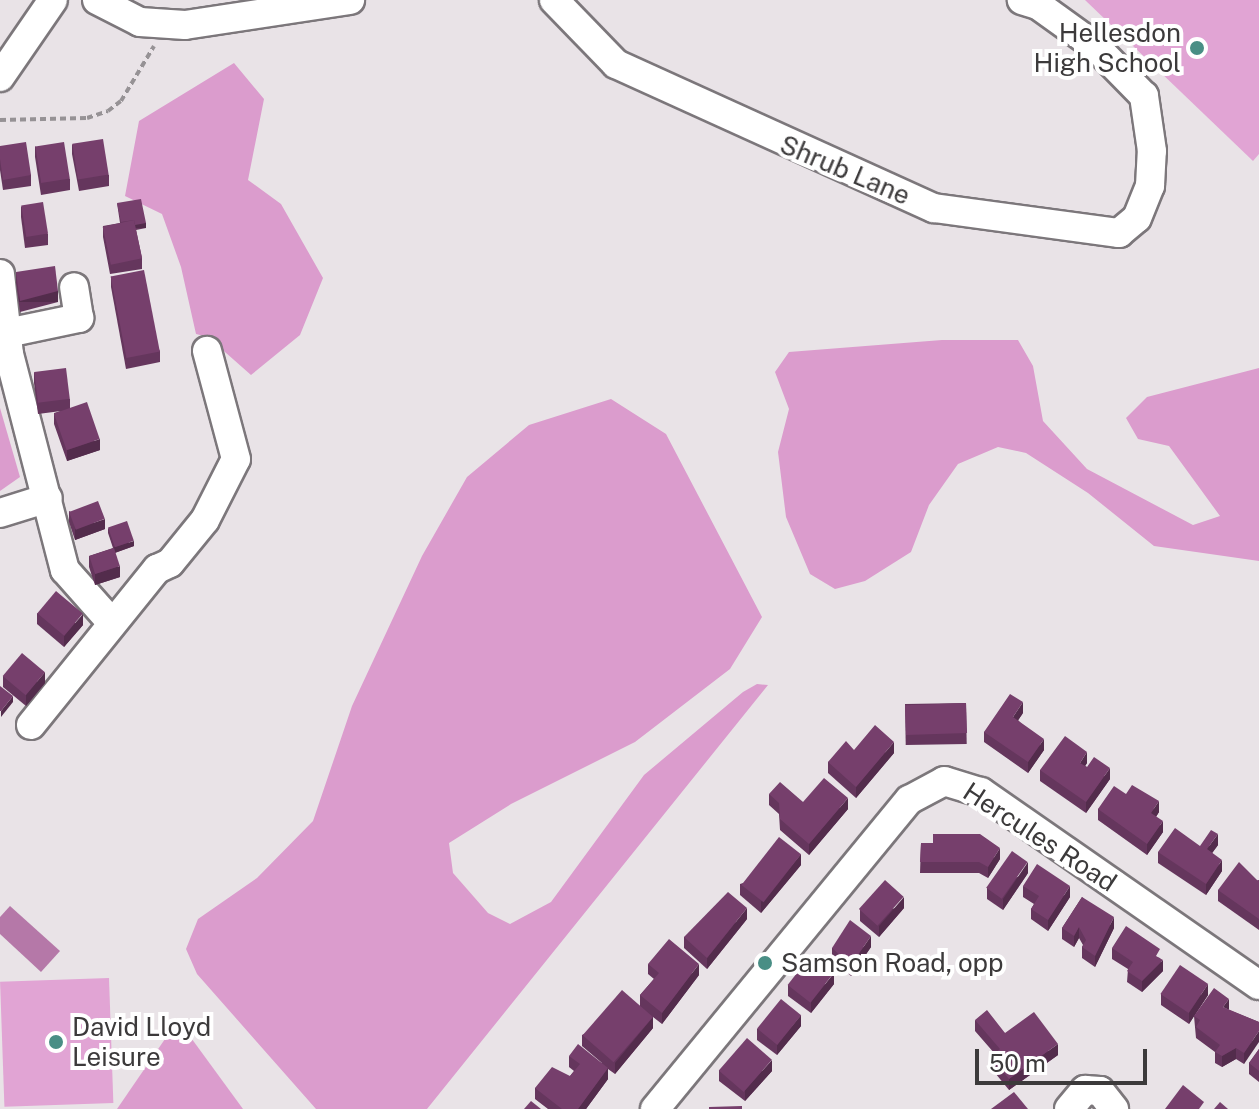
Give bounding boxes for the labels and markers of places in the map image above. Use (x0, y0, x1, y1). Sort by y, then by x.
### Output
place label: Hellesdon High School (1034, 17, 1181, 78)
marker: Hellesdon High School (1188, 39, 1206, 57)
place label: Samson Road, opp (781, 947, 1004, 979)
marker: Samson Road, opp (756, 954, 774, 972)
place label: David Lloyd Leisure (72, 1011, 211, 1072)
marker: David Lloyd Leisure (47, 1033, 65, 1051)

